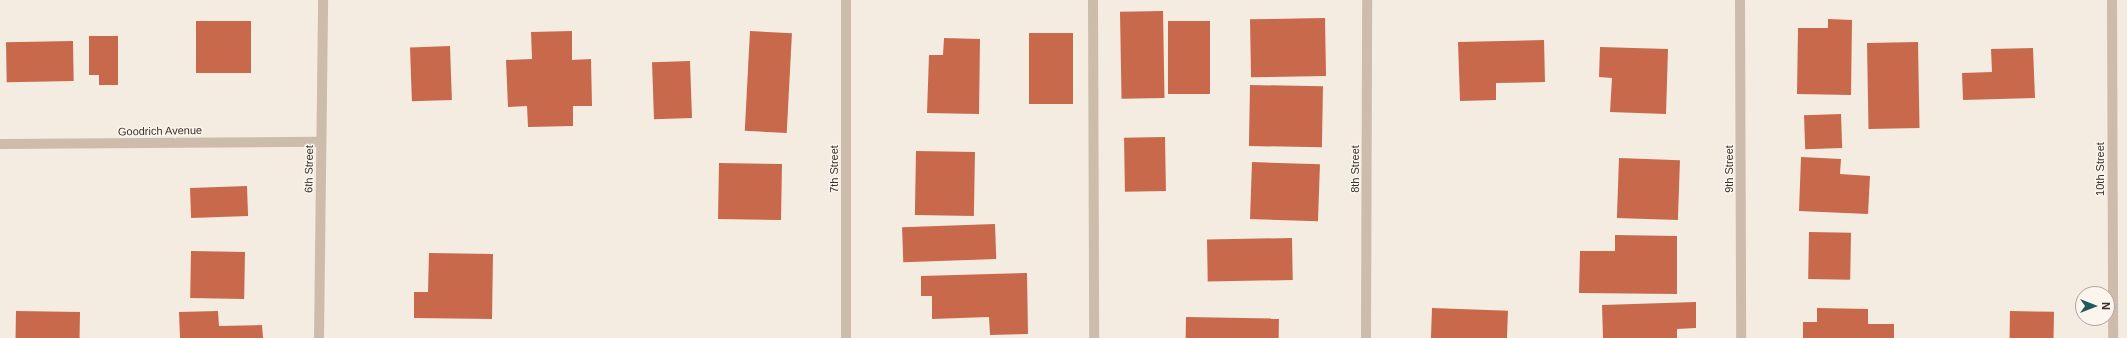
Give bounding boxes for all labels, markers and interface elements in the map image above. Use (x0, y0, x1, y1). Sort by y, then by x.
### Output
street label: Goodrich Avenue (117, 124, 203, 138)
street label: 10th Street (2093, 142, 2107, 196)
street label: 6th Street (302, 145, 316, 193)
street label: 7th Street (827, 145, 841, 193)
street label: 8th Street (1348, 145, 1362, 193)
street label: 9th Street (1722, 145, 1736, 193)
north arrow (2075, 286, 2115, 326)
text: N (2100, 302, 2112, 310)

